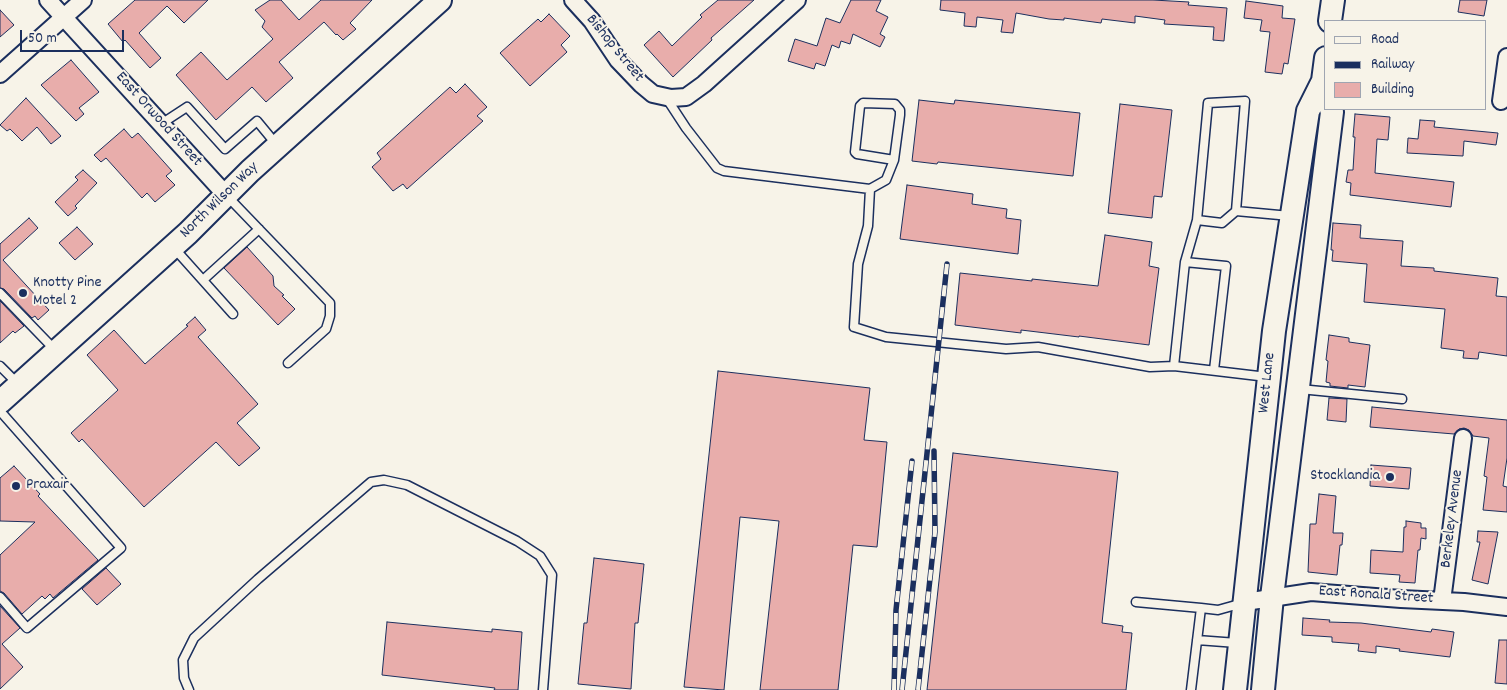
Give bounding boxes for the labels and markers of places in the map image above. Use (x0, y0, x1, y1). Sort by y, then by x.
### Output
place label: Knotty Pine Motel 2 (33, 274, 101, 312)
marker: Knotty Pine Motel 2 (17, 287, 29, 299)
place label: Stocklandia (1310, 467, 1380, 487)
marker: Stocklandia (1384, 471, 1396, 483)
place label: Praxair (26, 476, 69, 496)
marker: Praxair (10, 480, 22, 492)

